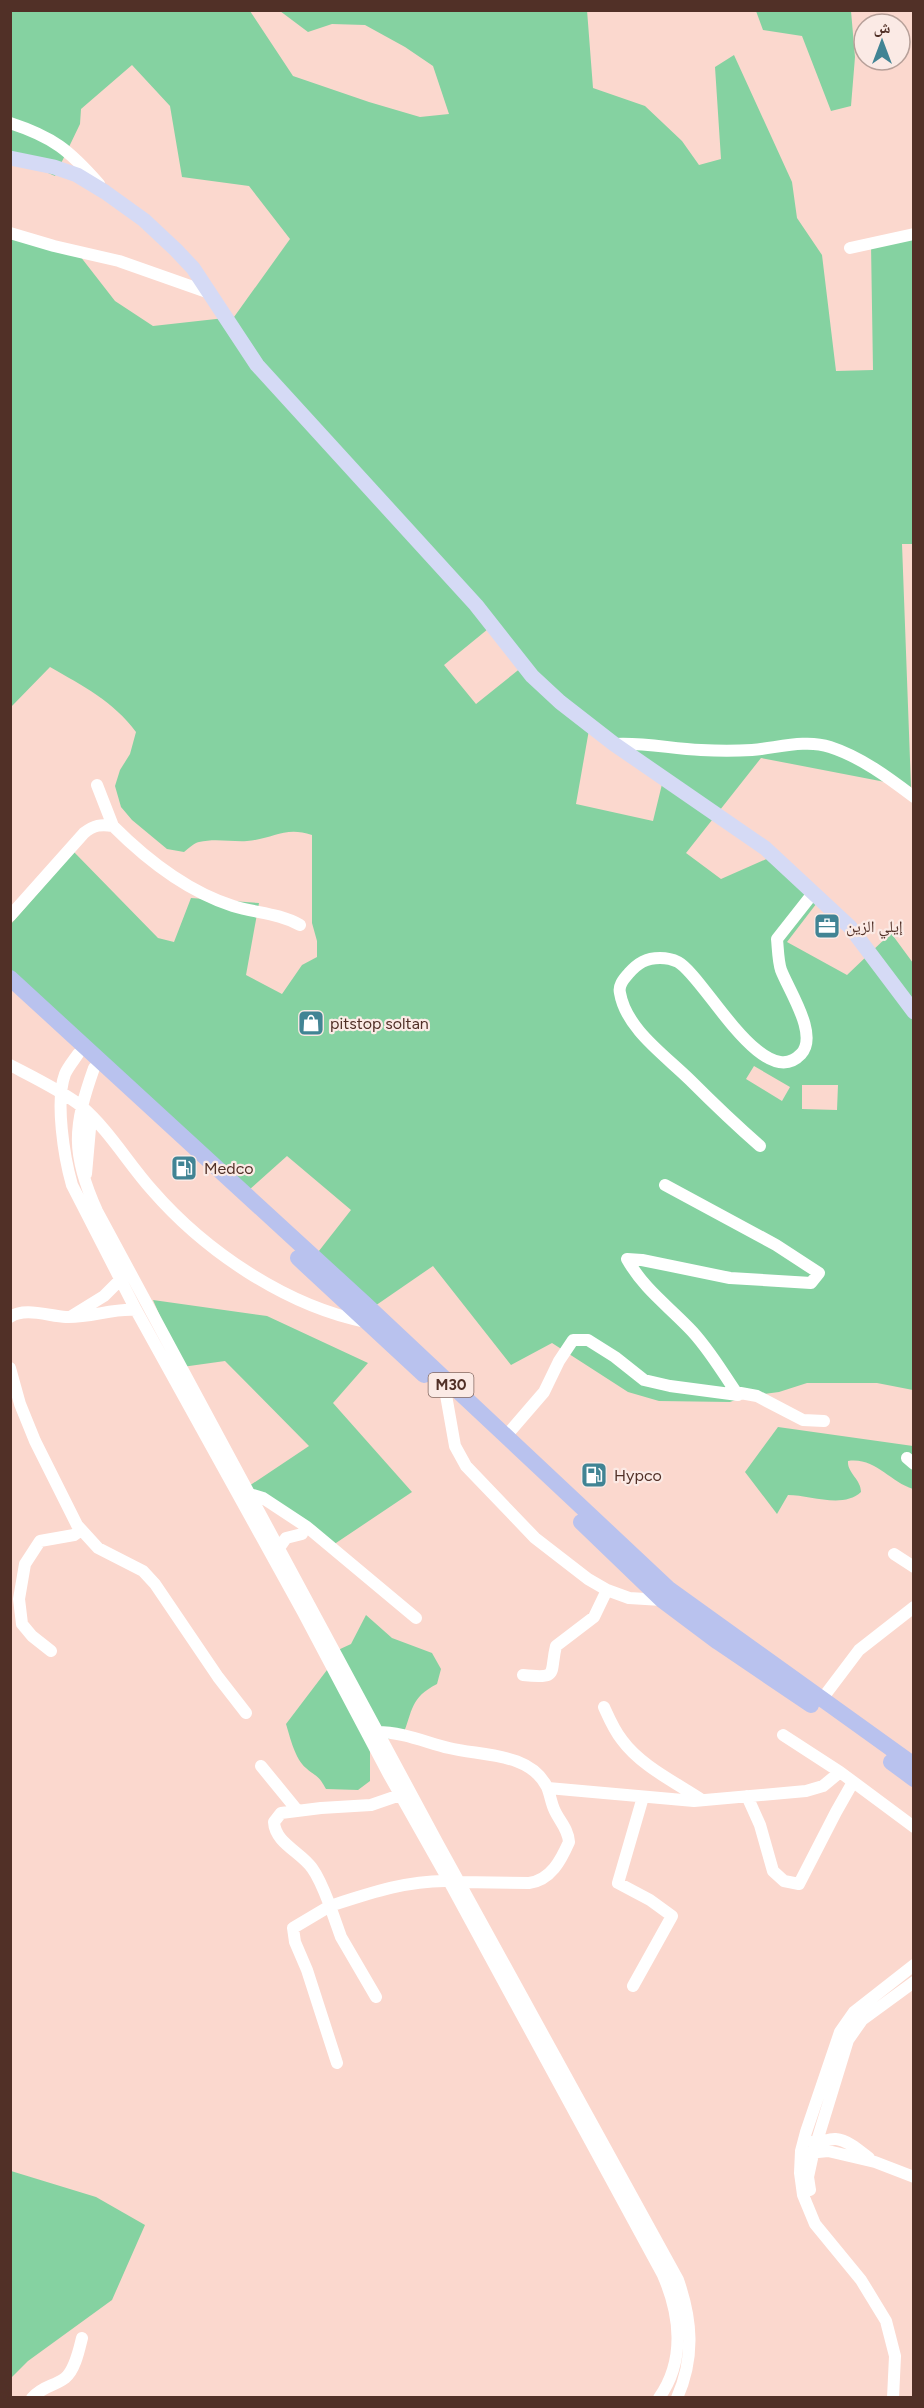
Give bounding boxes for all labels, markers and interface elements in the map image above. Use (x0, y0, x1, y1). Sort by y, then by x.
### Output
north arrow (852, 12, 912, 72)
text: ش (874, 18, 891, 37)
office icon: إيلي الزين (812, 911, 842, 941)
place label: إيلي الزين (846, 917, 903, 939)
shop icon: pitstop soltan (296, 1008, 326, 1038)
place label: pitstop soltan (330, 1014, 429, 1033)
fuel station icon: Medco (169, 1153, 199, 1183)
place label: Medco (204, 1159, 254, 1178)
road number: M30 (428, 1373, 474, 1397)
fuel station icon: Hypco (579, 1460, 609, 1490)
place label: Hypco (614, 1466, 662, 1485)

